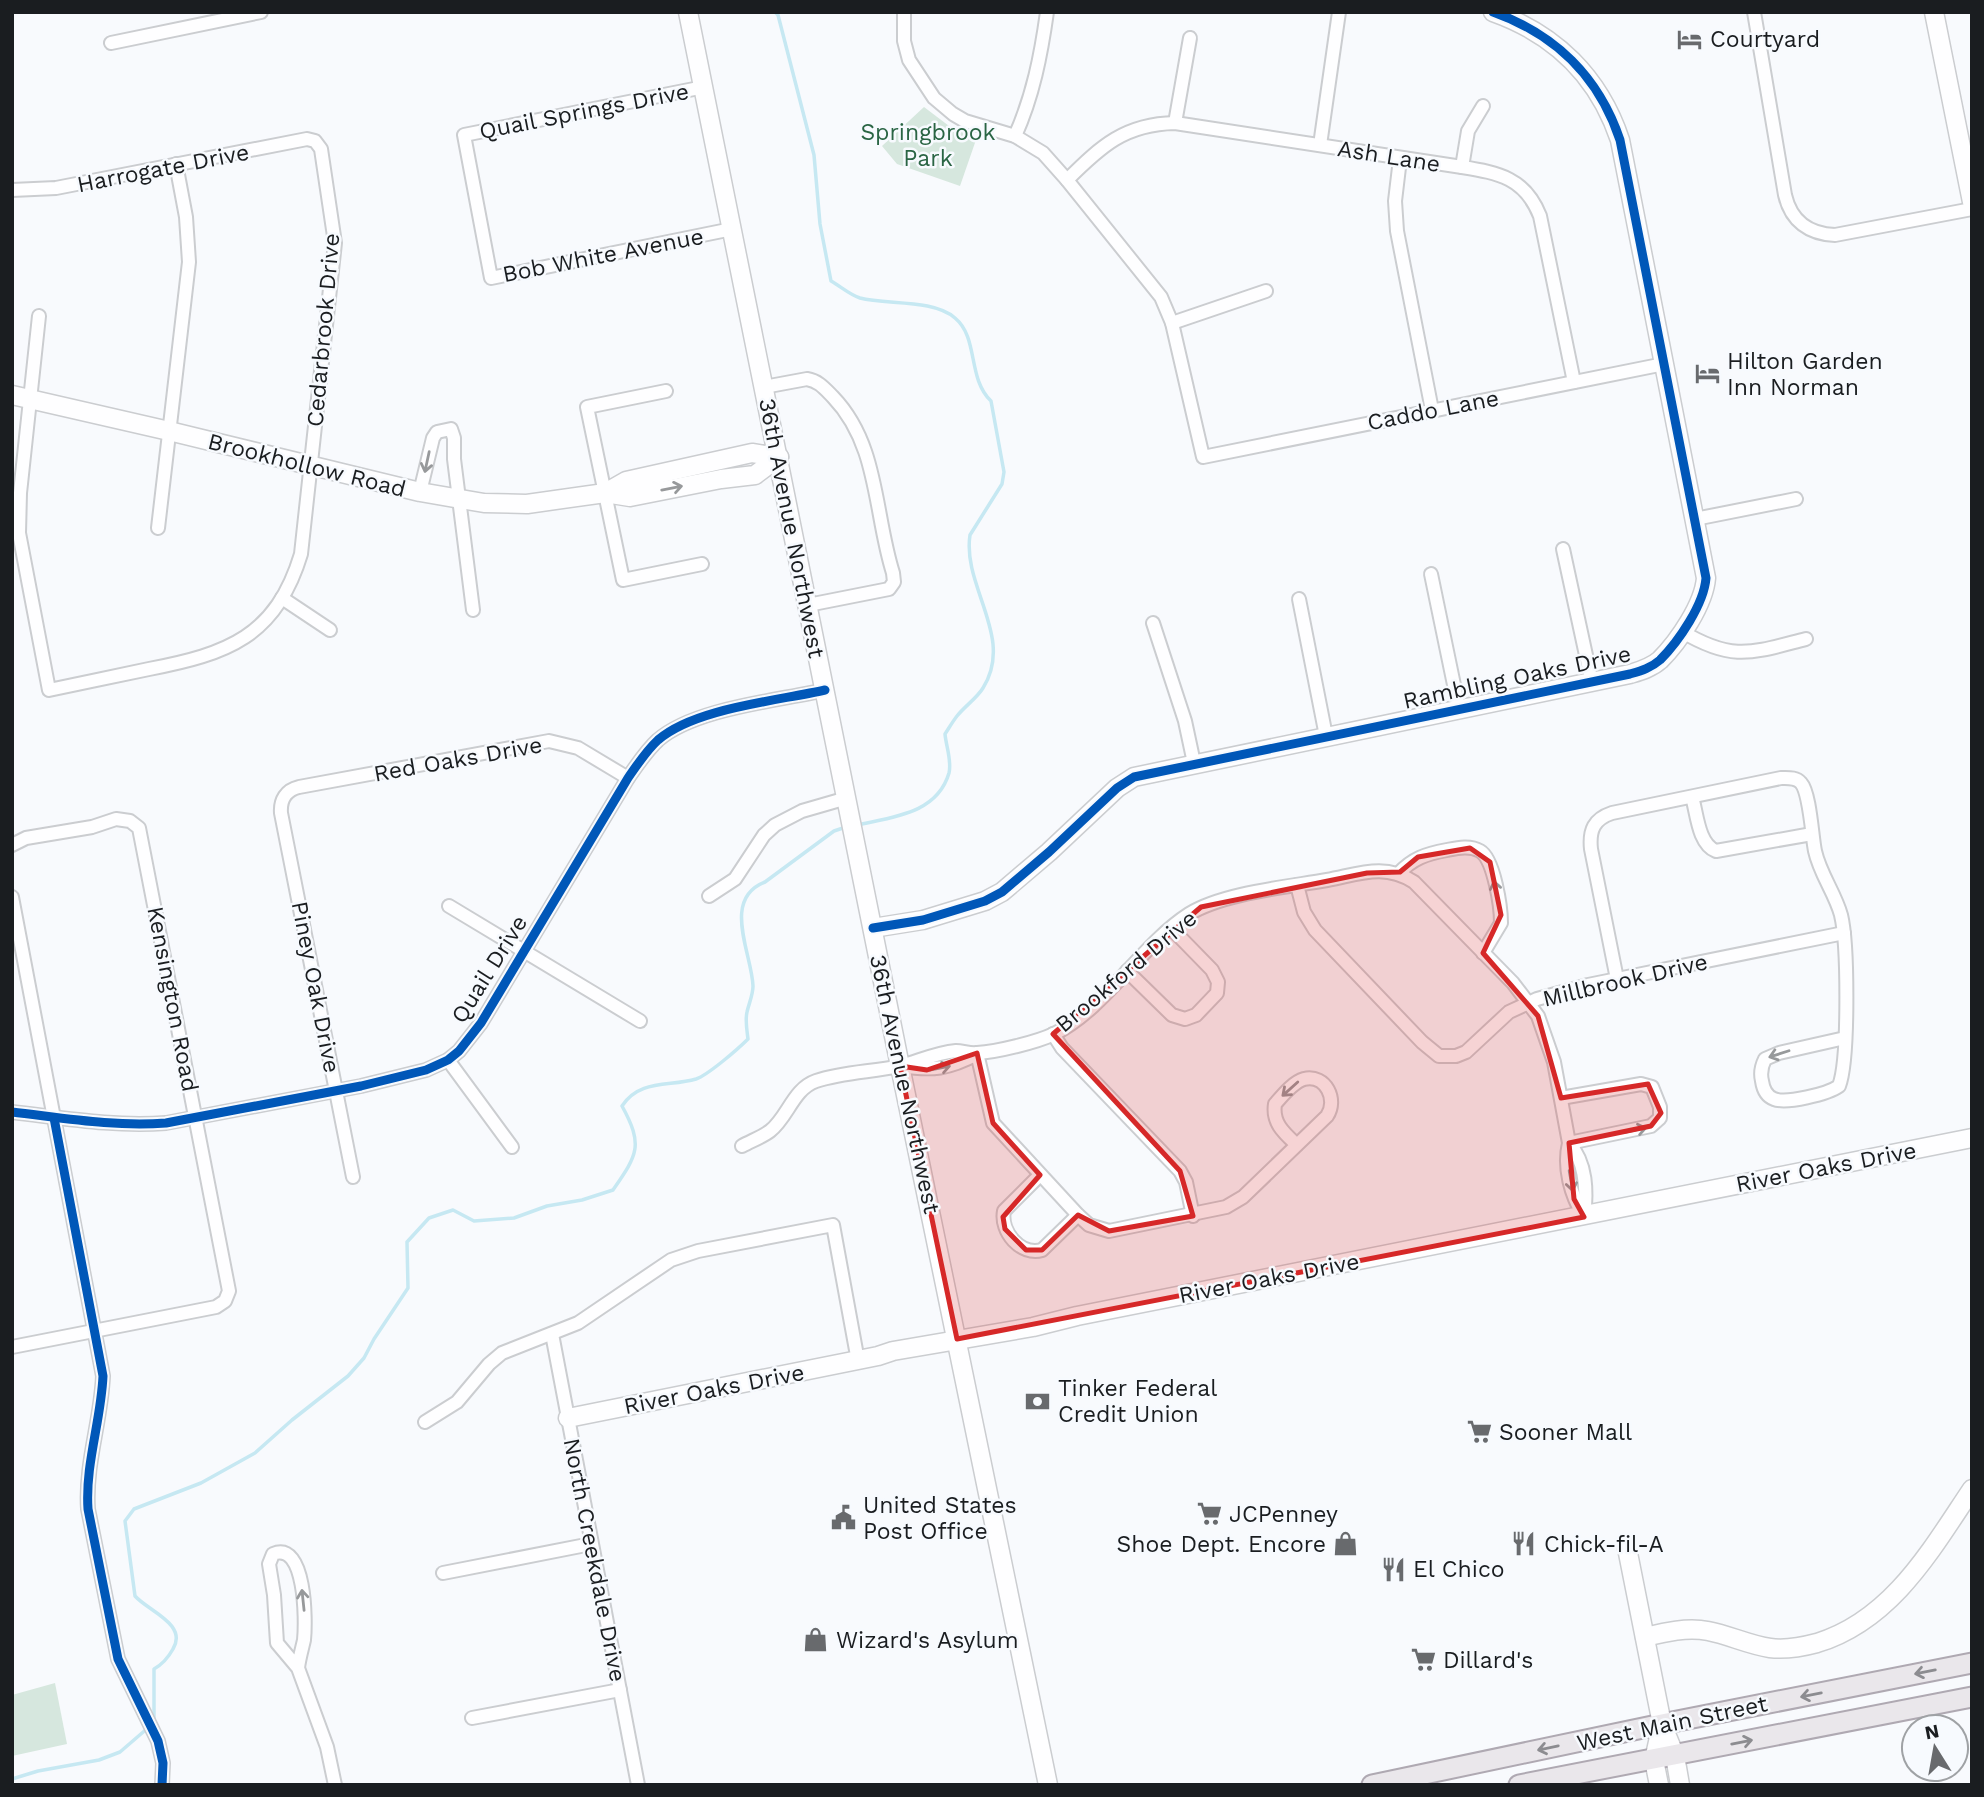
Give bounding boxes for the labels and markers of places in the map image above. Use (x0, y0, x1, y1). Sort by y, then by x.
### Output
hotel icon: Courtyard (1676, 25, 1704, 53)
place label: Courtyard (1710, 26, 1820, 53)
place label: Hilton Garden Inn Norman (1727, 348, 1883, 401)
hotel icon: Hilton Garden Inn Norman (1693, 360, 1721, 388)
place label: Tinker Federal Credit Union (1058, 1375, 1217, 1428)
bank icon: Tinker Federal Credit Union (1024, 1387, 1052, 1415)
supermarket icon: Sooner Mall (1465, 1418, 1493, 1446)
place label: Sooner Mall (1499, 1419, 1632, 1446)
place label: United States Post Office (863, 1492, 1017, 1545)
supermarket icon: JCPenney (1195, 1500, 1223, 1528)
place label: JCPenney (1229, 1501, 1338, 1528)
public building icon: United States Post Office (829, 1504, 857, 1532)
shop icon: Shoe Dept. Encore (1332, 1530, 1360, 1558)
restaurant icon: Chick-fil-A (1510, 1530, 1538, 1558)
place label: Shoe Dept. Encore (1117, 1531, 1326, 1558)
place label: Chick-fil-A (1544, 1531, 1664, 1558)
restaurant icon: El Chico (1379, 1555, 1407, 1583)
place label: El Chico (1413, 1556, 1505, 1583)
shop icon: Wizard's Asylum (802, 1626, 830, 1654)
place label: Wizard's Asylum (836, 1627, 1019, 1654)
supermarket icon: Dillard's (1409, 1646, 1437, 1674)
place label: Dillard's (1443, 1647, 1533, 1674)

